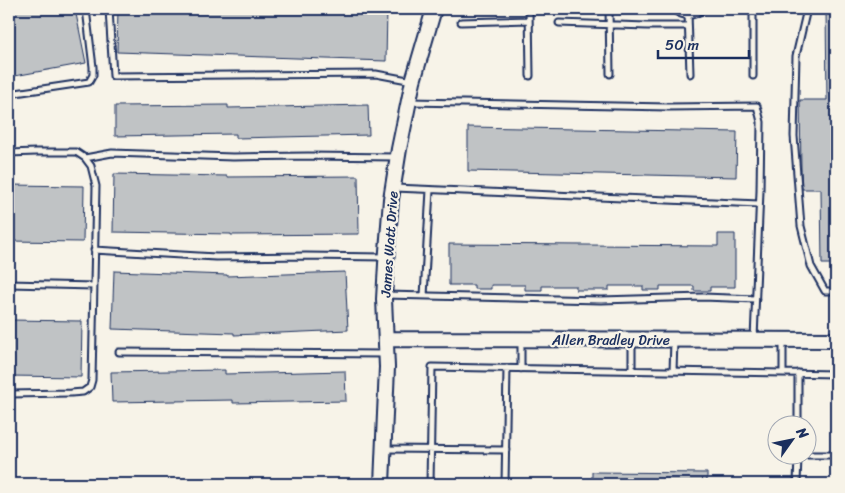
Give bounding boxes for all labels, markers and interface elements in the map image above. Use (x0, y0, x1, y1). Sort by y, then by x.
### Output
scale bar (658, 28, 749, 60)
text: 50 m (665, 32, 700, 58)
street label: James Watt Drive (373, 190, 406, 299)
street label: Allen Bradley Drive (551, 328, 670, 353)
north arrow (768, 416, 818, 466)
text: N (789, 421, 816, 444)

